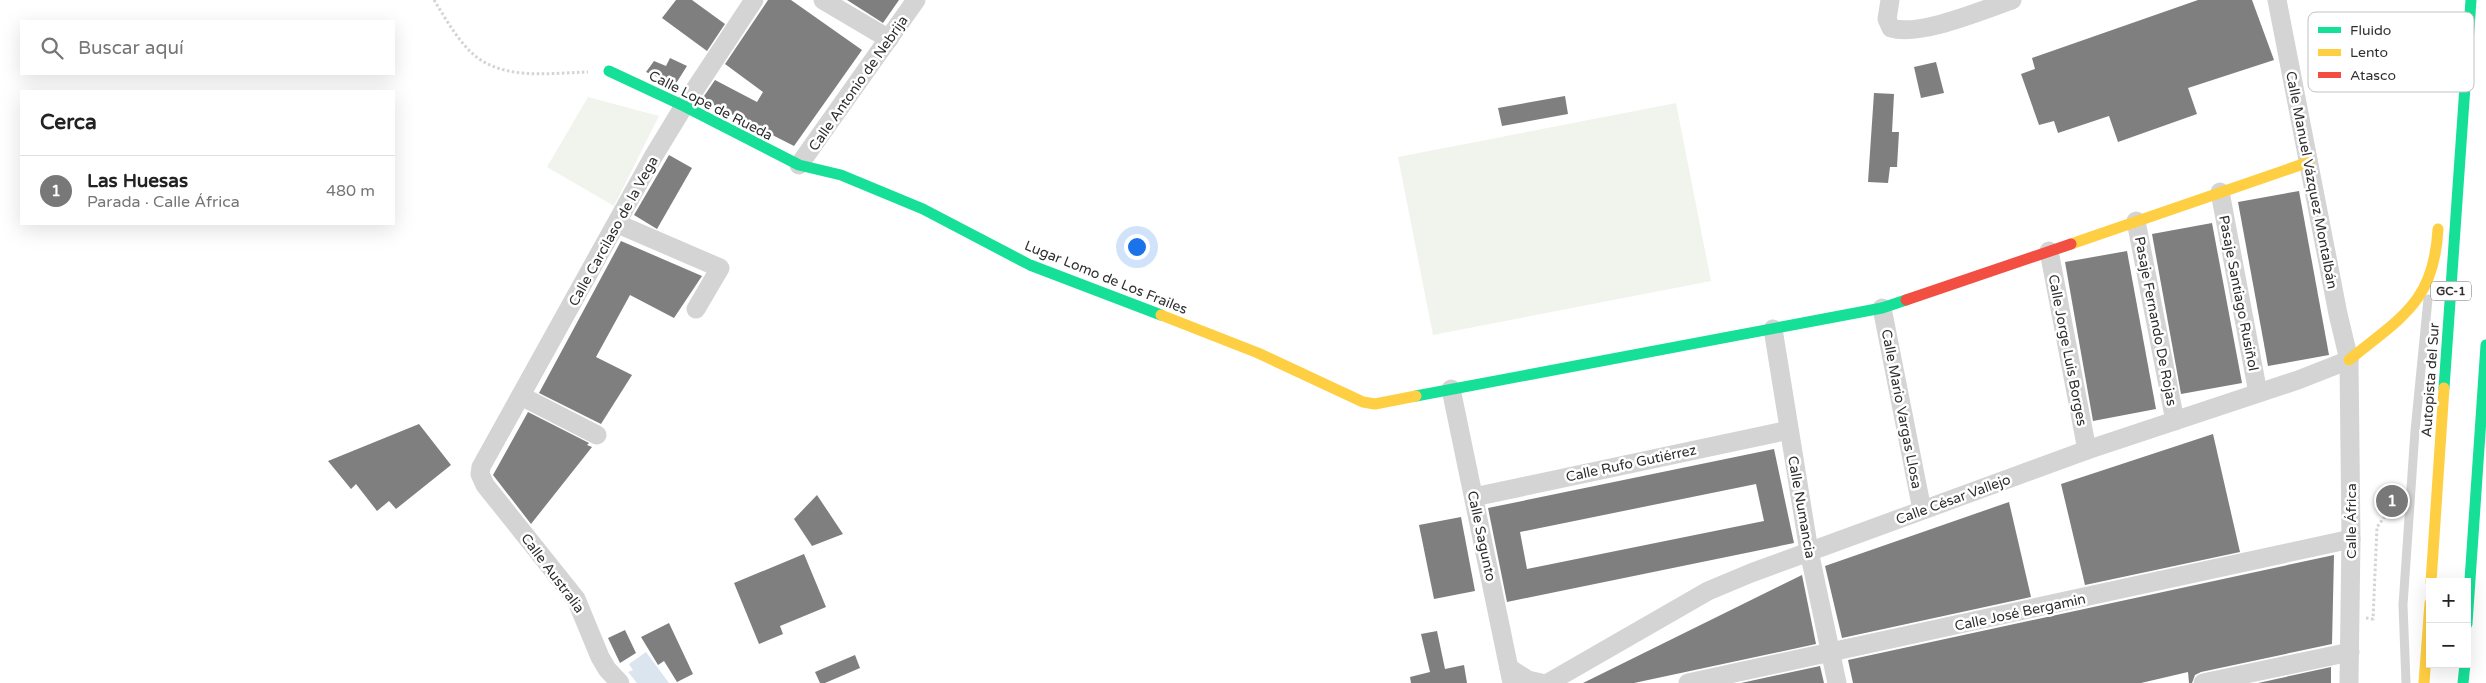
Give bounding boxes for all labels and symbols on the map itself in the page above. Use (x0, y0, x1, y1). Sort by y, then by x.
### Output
street label: Calle Antonio de Nebrija (805, 12, 912, 154)
legend (2308, 12, 2474, 92)
text: Fluido (2350, 22, 2391, 39)
text: Lento (2350, 44, 2388, 61)
street label: Calle Lope de Rueda (646, 67, 776, 144)
text: Atasco (2350, 67, 2396, 84)
street label: Calle Manuel Vázquez Montalbán (2282, 70, 2341, 290)
street label: Calle Carcilaso de la Vega (565, 153, 662, 309)
street label: Pasaje Santiago Rusiñol (2215, 214, 2262, 372)
your location (1124, 234, 1150, 260)
street label: Pasaje Fernando De Rojas (2131, 235, 2180, 408)
street label: Lugar Lomo de Los Frailes (1022, 237, 1190, 318)
street label: Calle Jorge Luis Borges (2044, 273, 2091, 428)
road number: GC-1 (2431, 282, 2471, 300)
street label: Autopista del Sur (2418, 322, 2443, 438)
street label: Calle Mario Vargas Llosa (1878, 328, 1925, 490)
street label: Calle Rufo Gutiérrez (1564, 441, 1698, 486)
street label: Calle Numancia (1784, 455, 1819, 560)
street label: Calle César Vallejo (1893, 471, 2013, 528)
pin: 1 (2376, 482, 2408, 520)
street label: Calle África (2343, 483, 2360, 559)
street label: Calle Sagunto (1464, 489, 1499, 583)
street label: Calle Australia (517, 530, 588, 616)
street label: Calle José Bergamin (1953, 590, 2087, 635)

